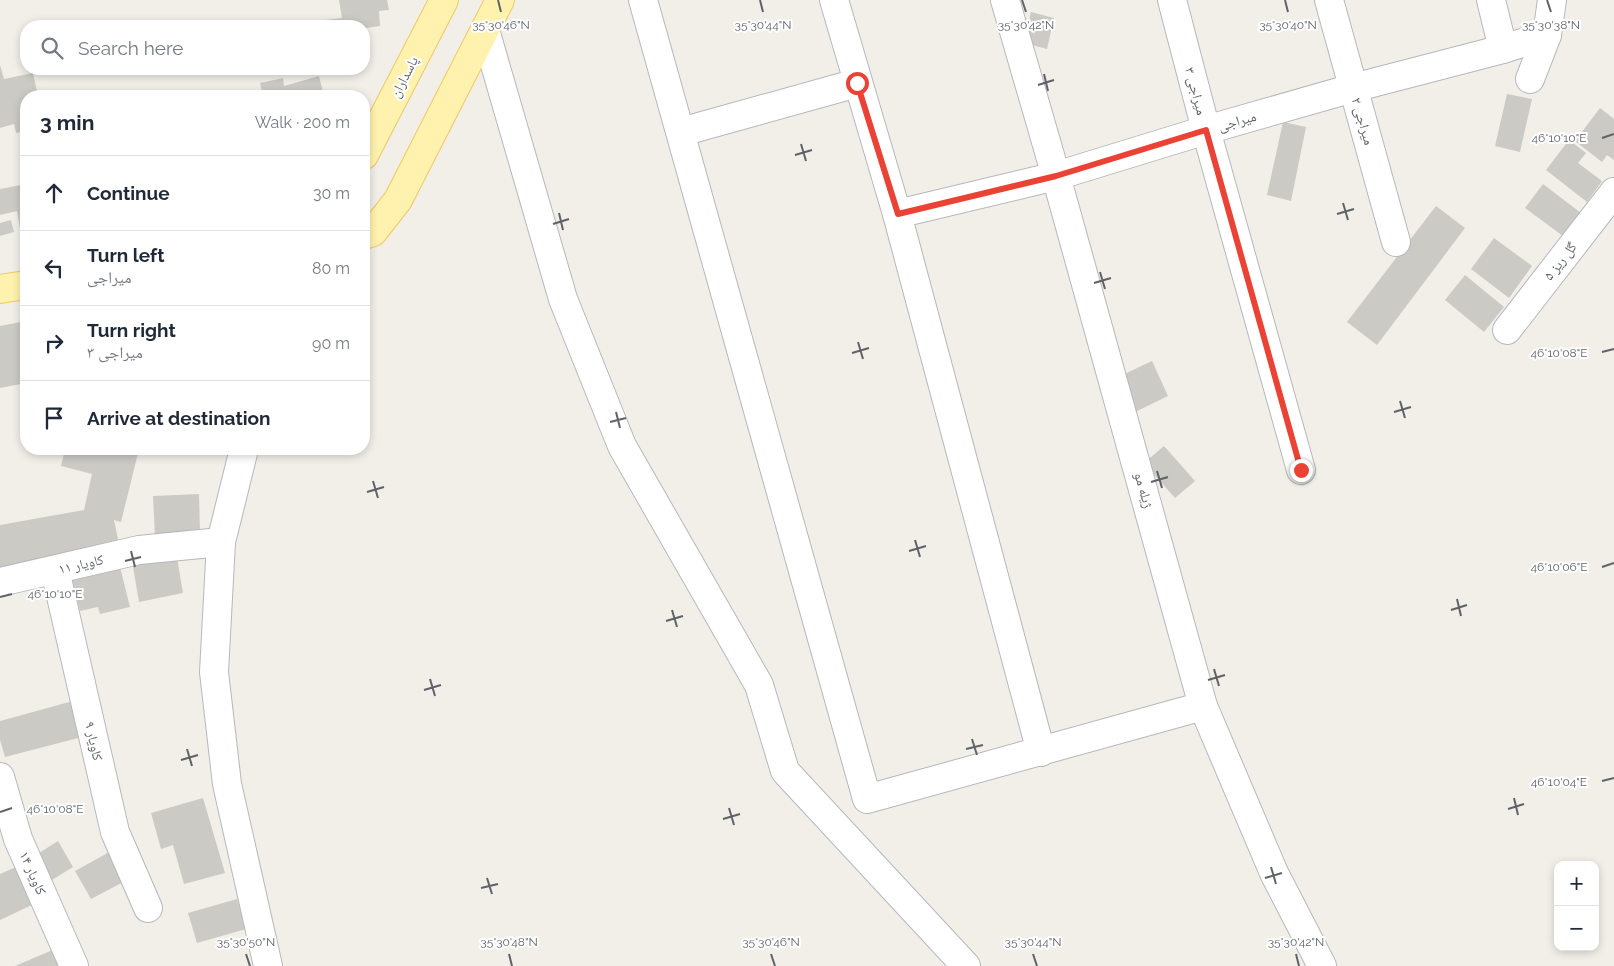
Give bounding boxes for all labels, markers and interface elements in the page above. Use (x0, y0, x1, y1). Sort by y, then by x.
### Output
text: 35°30'46"N (472, 18, 530, 32)
text: 35°30'44"N (735, 18, 791, 32)
text: 35°30'42"N (998, 18, 1054, 32)
text: 35°30'40"N (1259, 18, 1317, 32)
text: 35°30'38"N (1522, 18, 1580, 32)
search box (20, 20, 370, 75)
icon: search (38, 34, 66, 62)
text: Search here (78, 37, 184, 59)
street label: پاسداران (387, 53, 422, 101)
street label: میراجی ۳ (1181, 65, 1210, 117)
route start (846, 72, 869, 95)
street label: میراجی ۲ (1348, 95, 1377, 147)
street label: میراجی (1216, 108, 1258, 135)
text: 3 min (40, 110, 94, 135)
text: Walk · 200 m (255, 113, 350, 132)
text: 46°10'10"E (1532, 131, 1586, 145)
icon: ahead (40, 179, 68, 207)
text: Continue (87, 182, 170, 204)
text: 30 m (313, 184, 350, 203)
street label: گل ریز ۵ (1540, 239, 1581, 284)
text: Turn left (87, 244, 164, 266)
icon: left (40, 254, 68, 282)
text: 80 m (312, 259, 350, 278)
text: میراجی (87, 268, 132, 287)
text: Turn right (87, 319, 176, 341)
icon: right (40, 329, 68, 357)
text: 90 m (312, 334, 350, 353)
text: میراجی ۳ (87, 343, 143, 362)
text: 46°10'08"E (1531, 346, 1587, 360)
icon: arrive (40, 404, 68, 432)
text: Arrive at destination (87, 407, 271, 429)
route end (1290, 459, 1313, 482)
street label: ژیله مو (1130, 470, 1157, 510)
street label: کاویار ۱۱ (57, 551, 106, 578)
text: 46°10'06"E (1530, 560, 1588, 574)
text: 46°10'10"E (28, 587, 82, 601)
street label: کاویار ۹ (81, 720, 106, 762)
text: 46°10'04"E (1531, 775, 1587, 789)
text: 46°10'08"E (27, 802, 83, 816)
street label: کاویار ۱۴ (15, 849, 50, 898)
map controls (1554, 861, 1599, 951)
button: + (1554, 861, 1599, 906)
button: − (1554, 906, 1599, 951)
text: 35°30'50"N (217, 935, 275, 949)
text: 35°30'48"N (480, 935, 538, 949)
text: 35°30'46"N (742, 935, 800, 949)
text: 35°30'44"N (1005, 935, 1061, 949)
text: 35°30'42"N (1268, 935, 1324, 949)

